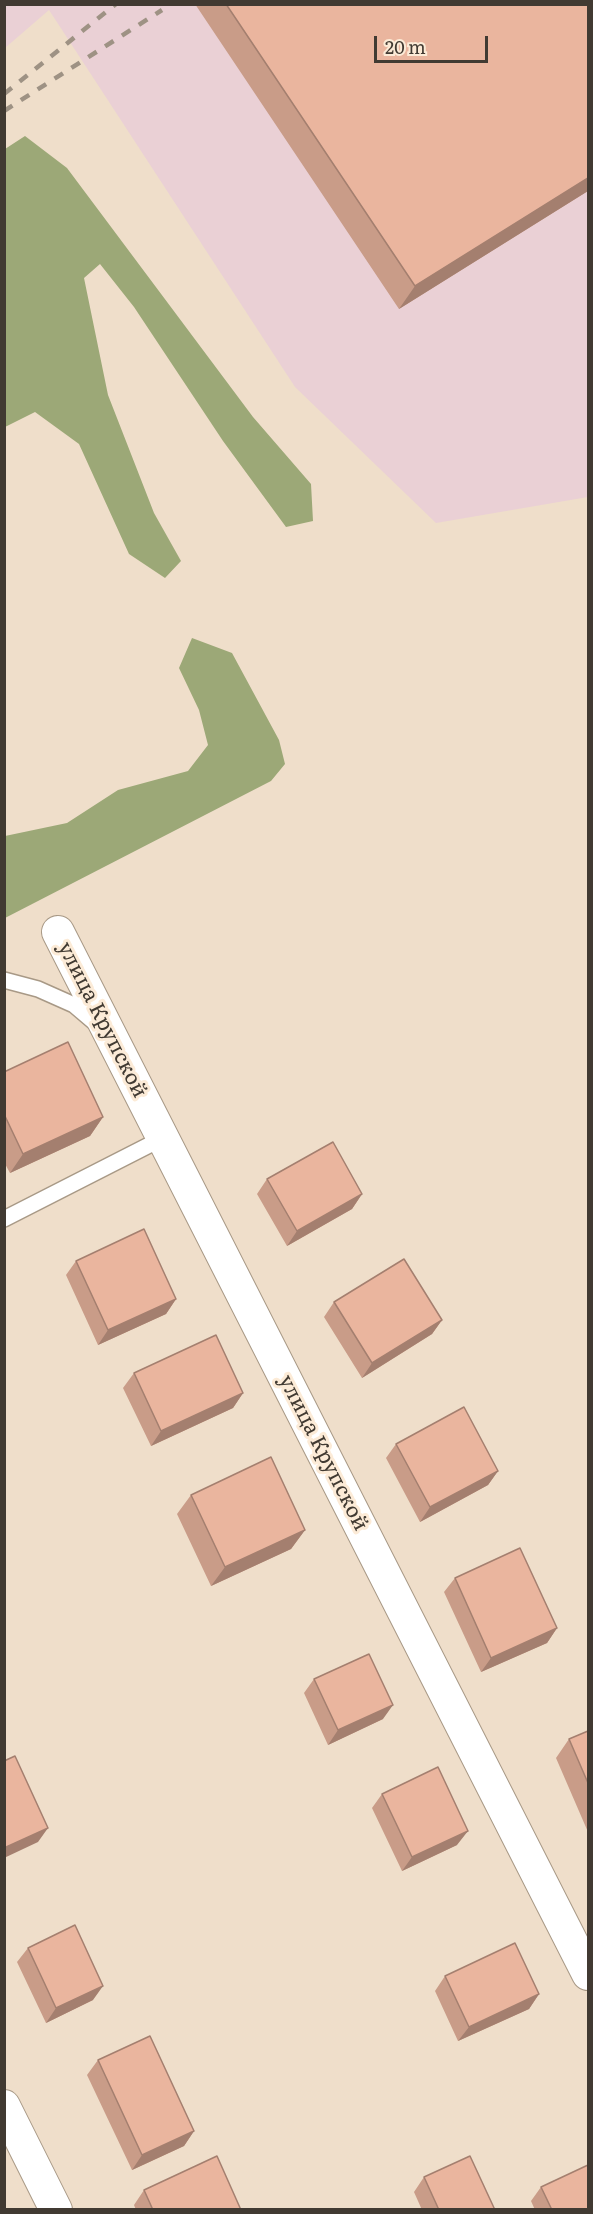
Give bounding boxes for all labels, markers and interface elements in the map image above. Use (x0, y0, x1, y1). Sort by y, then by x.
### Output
scale bar (377, 24, 491, 62)
text: 20 m (385, 33, 426, 60)
street label: улица Крупской (52, 938, 152, 1102)
street label: улица Крупской (273, 1371, 373, 1535)

